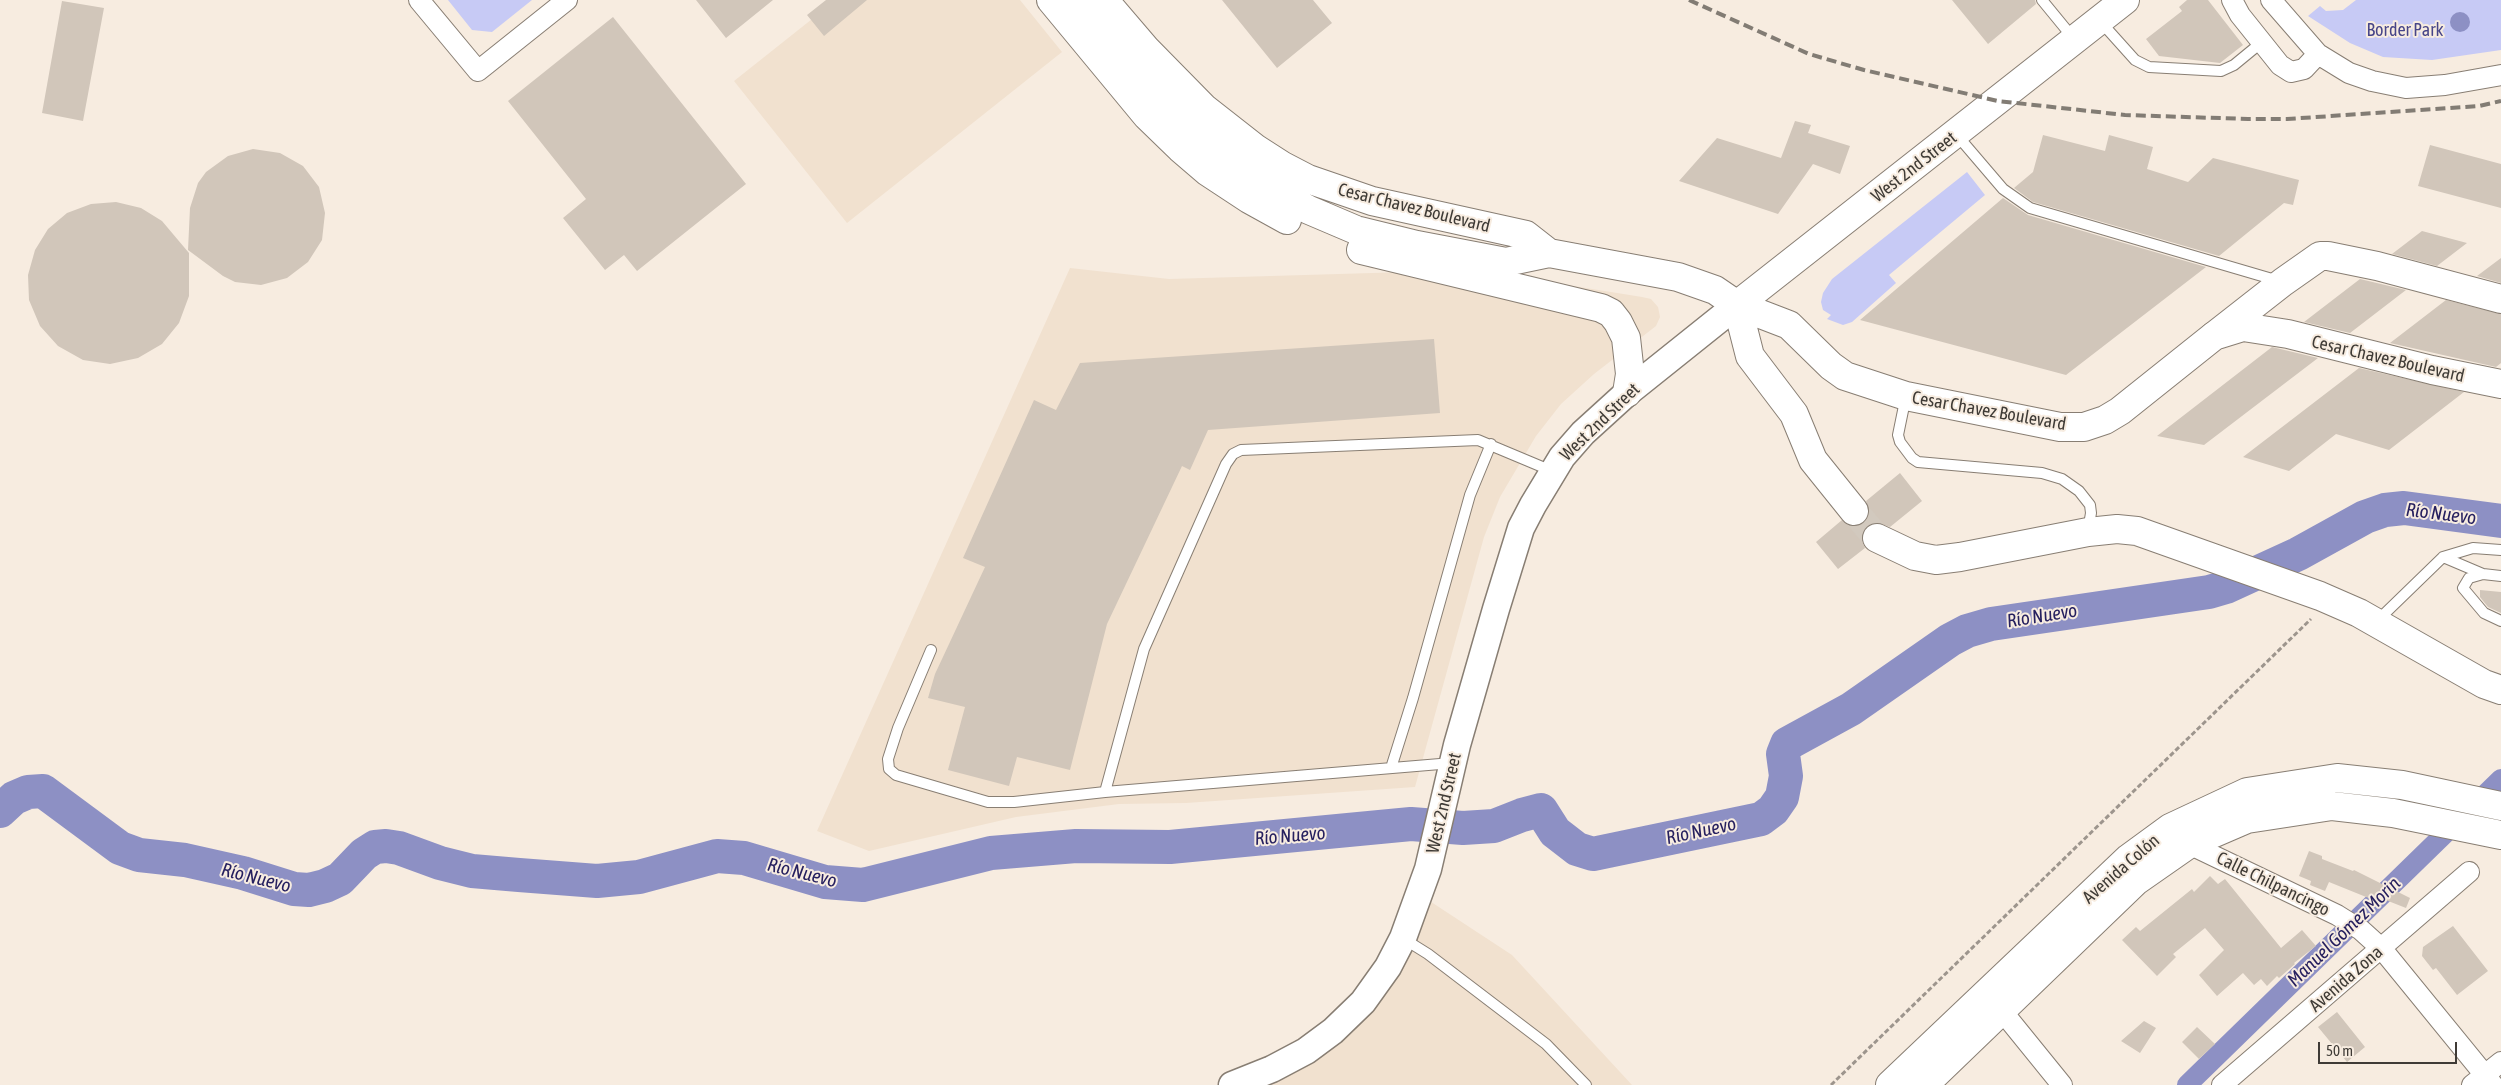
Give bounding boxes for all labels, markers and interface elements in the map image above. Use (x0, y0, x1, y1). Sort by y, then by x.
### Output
park label: Border Park (2367, 19, 2443, 41)
street label: West 2nd Street (1867, 127, 1961, 207)
street label: Cesar Chavez Boulevard (1336, 179, 1492, 237)
street label: Cesar Chavez Boulevard (2310, 331, 2466, 387)
street label: West 2nd Street (1556, 379, 1644, 465)
street label: Cesar Chavez Boulevard (1910, 387, 2068, 435)
water label: Río Nuevo (2404, 498, 2478, 530)
water label: Río Nuevo (2005, 599, 2079, 633)
street label: West 2nd Street (1422, 751, 1466, 855)
water label: Río Nuevo (1664, 812, 1738, 850)
water label: Río Nuevo (1254, 822, 1326, 850)
street label: Avenida Colón (2078, 830, 2164, 908)
street label: Calle Chilpancingo (2213, 847, 2333, 921)
water label: Río Nuevo (765, 853, 839, 893)
water label: Río Nuevo (219, 858, 293, 898)
water label: Manuel Gómez Morin (2283, 872, 2405, 992)
street label: Avenida Zona (2305, 941, 2387, 1017)
scale bar (2321, 1032, 2460, 1064)
text: 50 m (2326, 1042, 2353, 1059)

